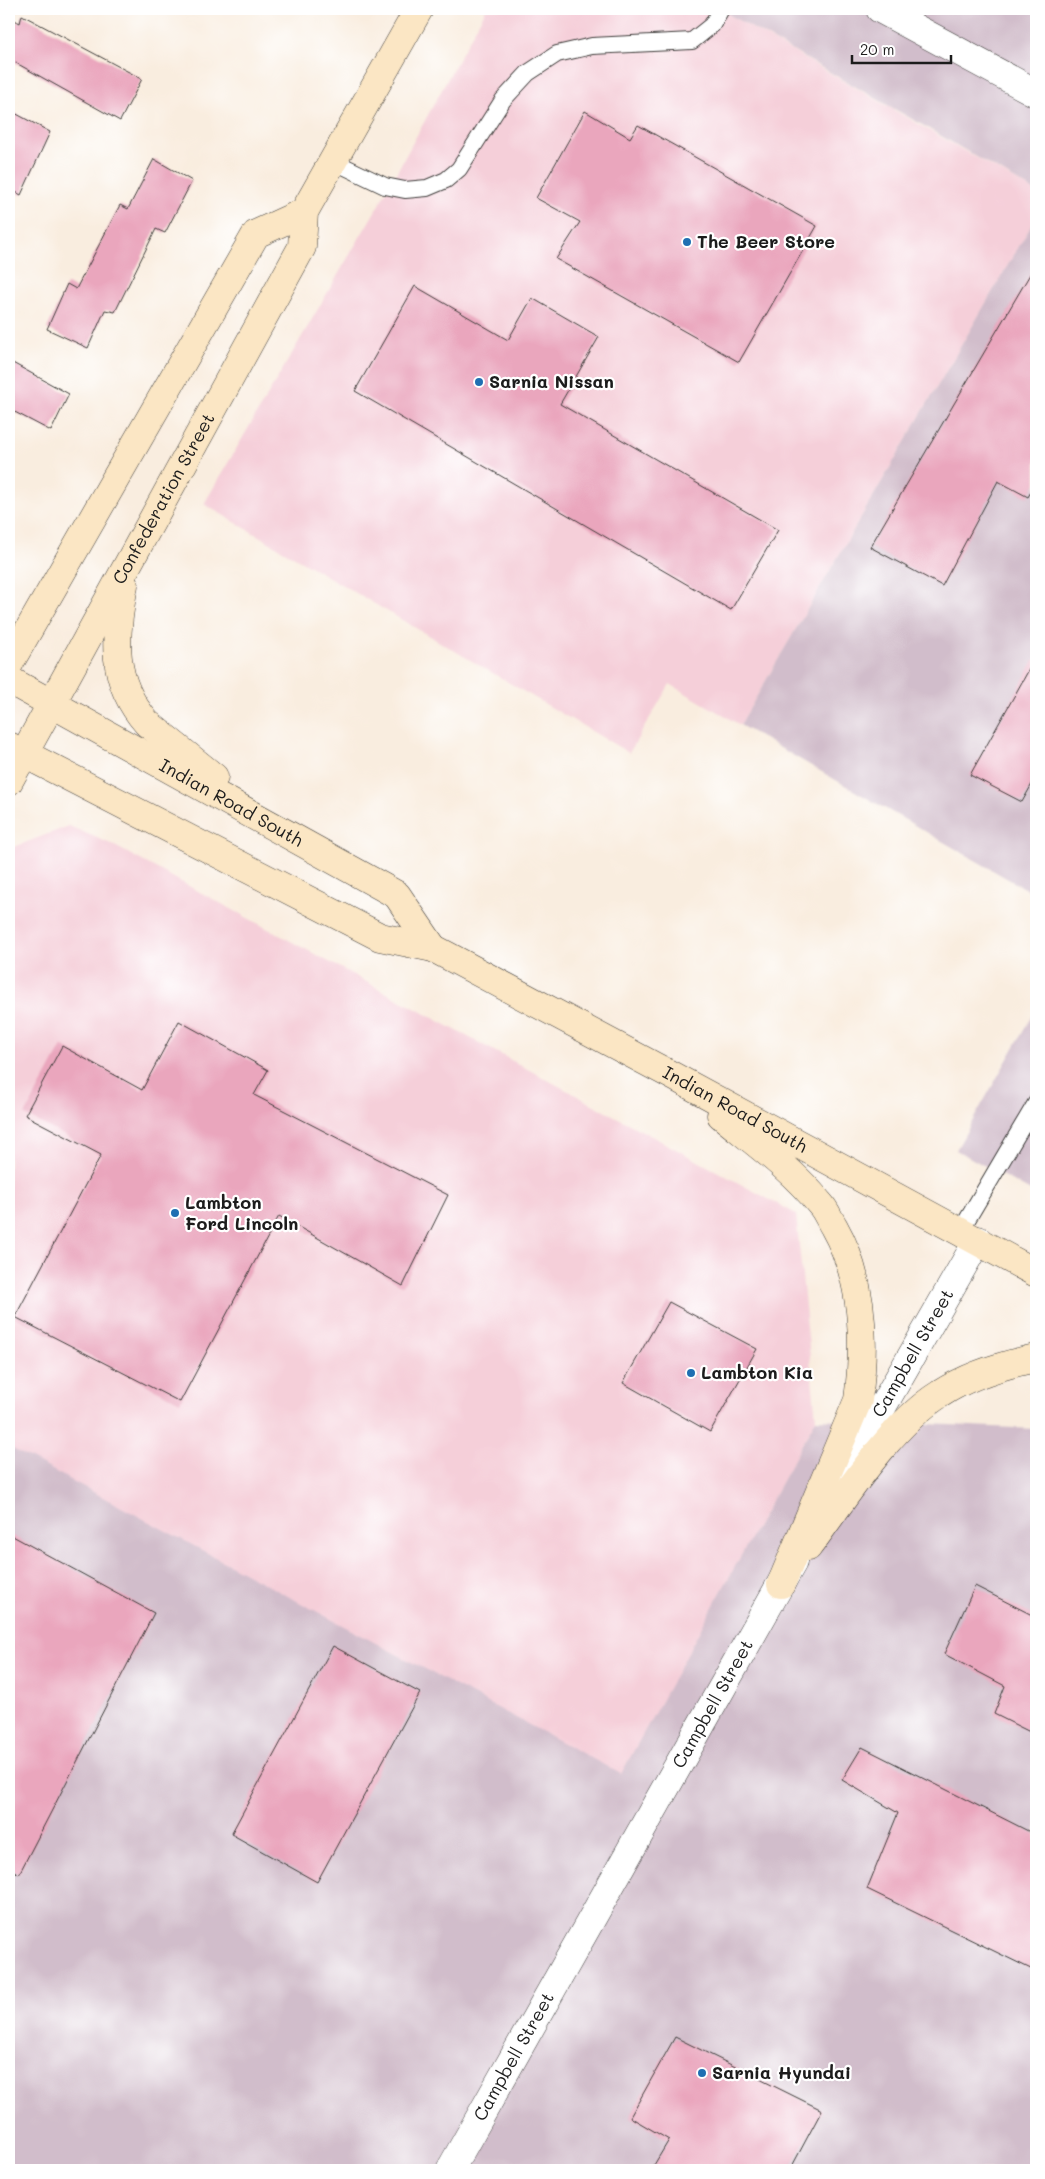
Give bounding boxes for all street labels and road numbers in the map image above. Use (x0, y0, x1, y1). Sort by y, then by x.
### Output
street label: Confederation Street (106, 408, 220, 588)
street label: Indian Road South (155, 753, 308, 852)
street label: Indian Road South (659, 1060, 812, 1158)
street label: Campbell Street (866, 1284, 959, 1421)
street label: Campbell Street (666, 1635, 758, 1772)
street label: Campbell Street (467, 1988, 559, 2125)

